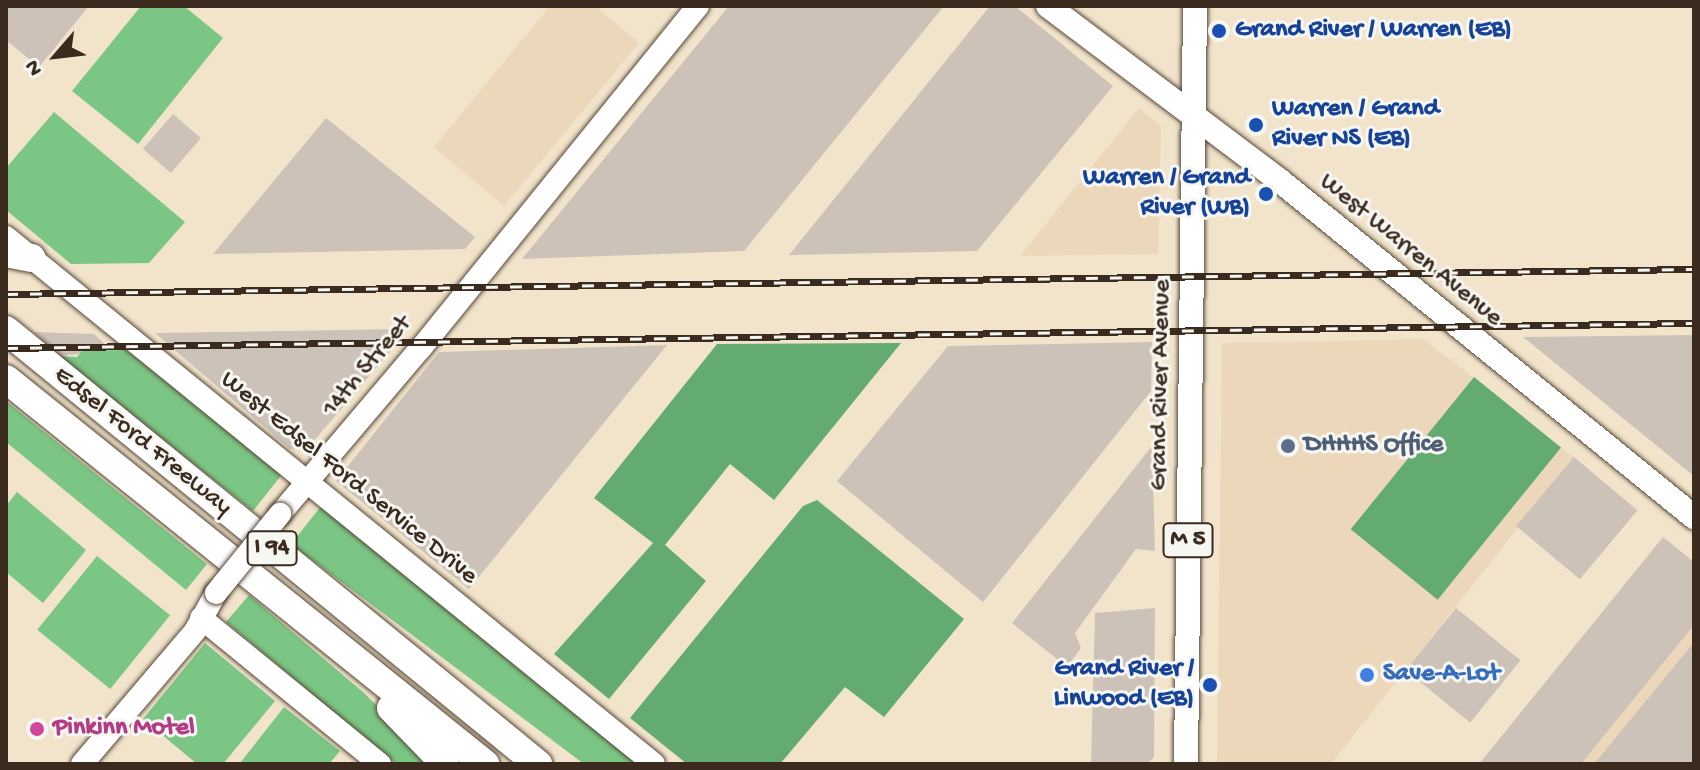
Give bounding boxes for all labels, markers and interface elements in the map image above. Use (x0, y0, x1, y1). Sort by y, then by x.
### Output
place label: Grand River / Warren (EB) (1235, 15, 1512, 47)
north arrow (16, 16, 96, 96)
marker: Grand River / Warren (EB) (1210, 22, 1228, 40)
text: N (20, 55, 50, 80)
place label: Warren / Grand River NS (EB) (1272, 94, 1439, 156)
marker: Warren / Grand River NS (EB) (1247, 116, 1265, 134)
place label: Warren / Grand River (WB) (1083, 163, 1250, 224)
street label: West Warren Avenue (1312, 167, 1508, 335)
marker: Warren / Grand River (WB) (1257, 185, 1275, 203)
street label: Grand River Avenue (1145, 279, 1179, 491)
street label: 14th Street (317, 310, 419, 424)
street label: Edsel Ford Freeway (47, 361, 237, 523)
street label: West Edsel Ford Service Drive (213, 365, 483, 593)
place label: DHHHS Office (1304, 430, 1443, 462)
marker: DHHHS Office (1279, 437, 1297, 455)
road number: M 5 (1162, 520, 1214, 560)
road number: I 94 (246, 528, 298, 568)
place label: Grand River / Linwood (EB) (1054, 654, 1194, 716)
place label: Save-A-Lot (1383, 659, 1500, 691)
marker: Save-A-Lot (1358, 666, 1376, 684)
marker: Grand River / Linwood (EB) (1201, 676, 1219, 694)
place label: Pinkinn Motel (53, 713, 195, 745)
marker: Pinkinn Motel (28, 720, 46, 738)

